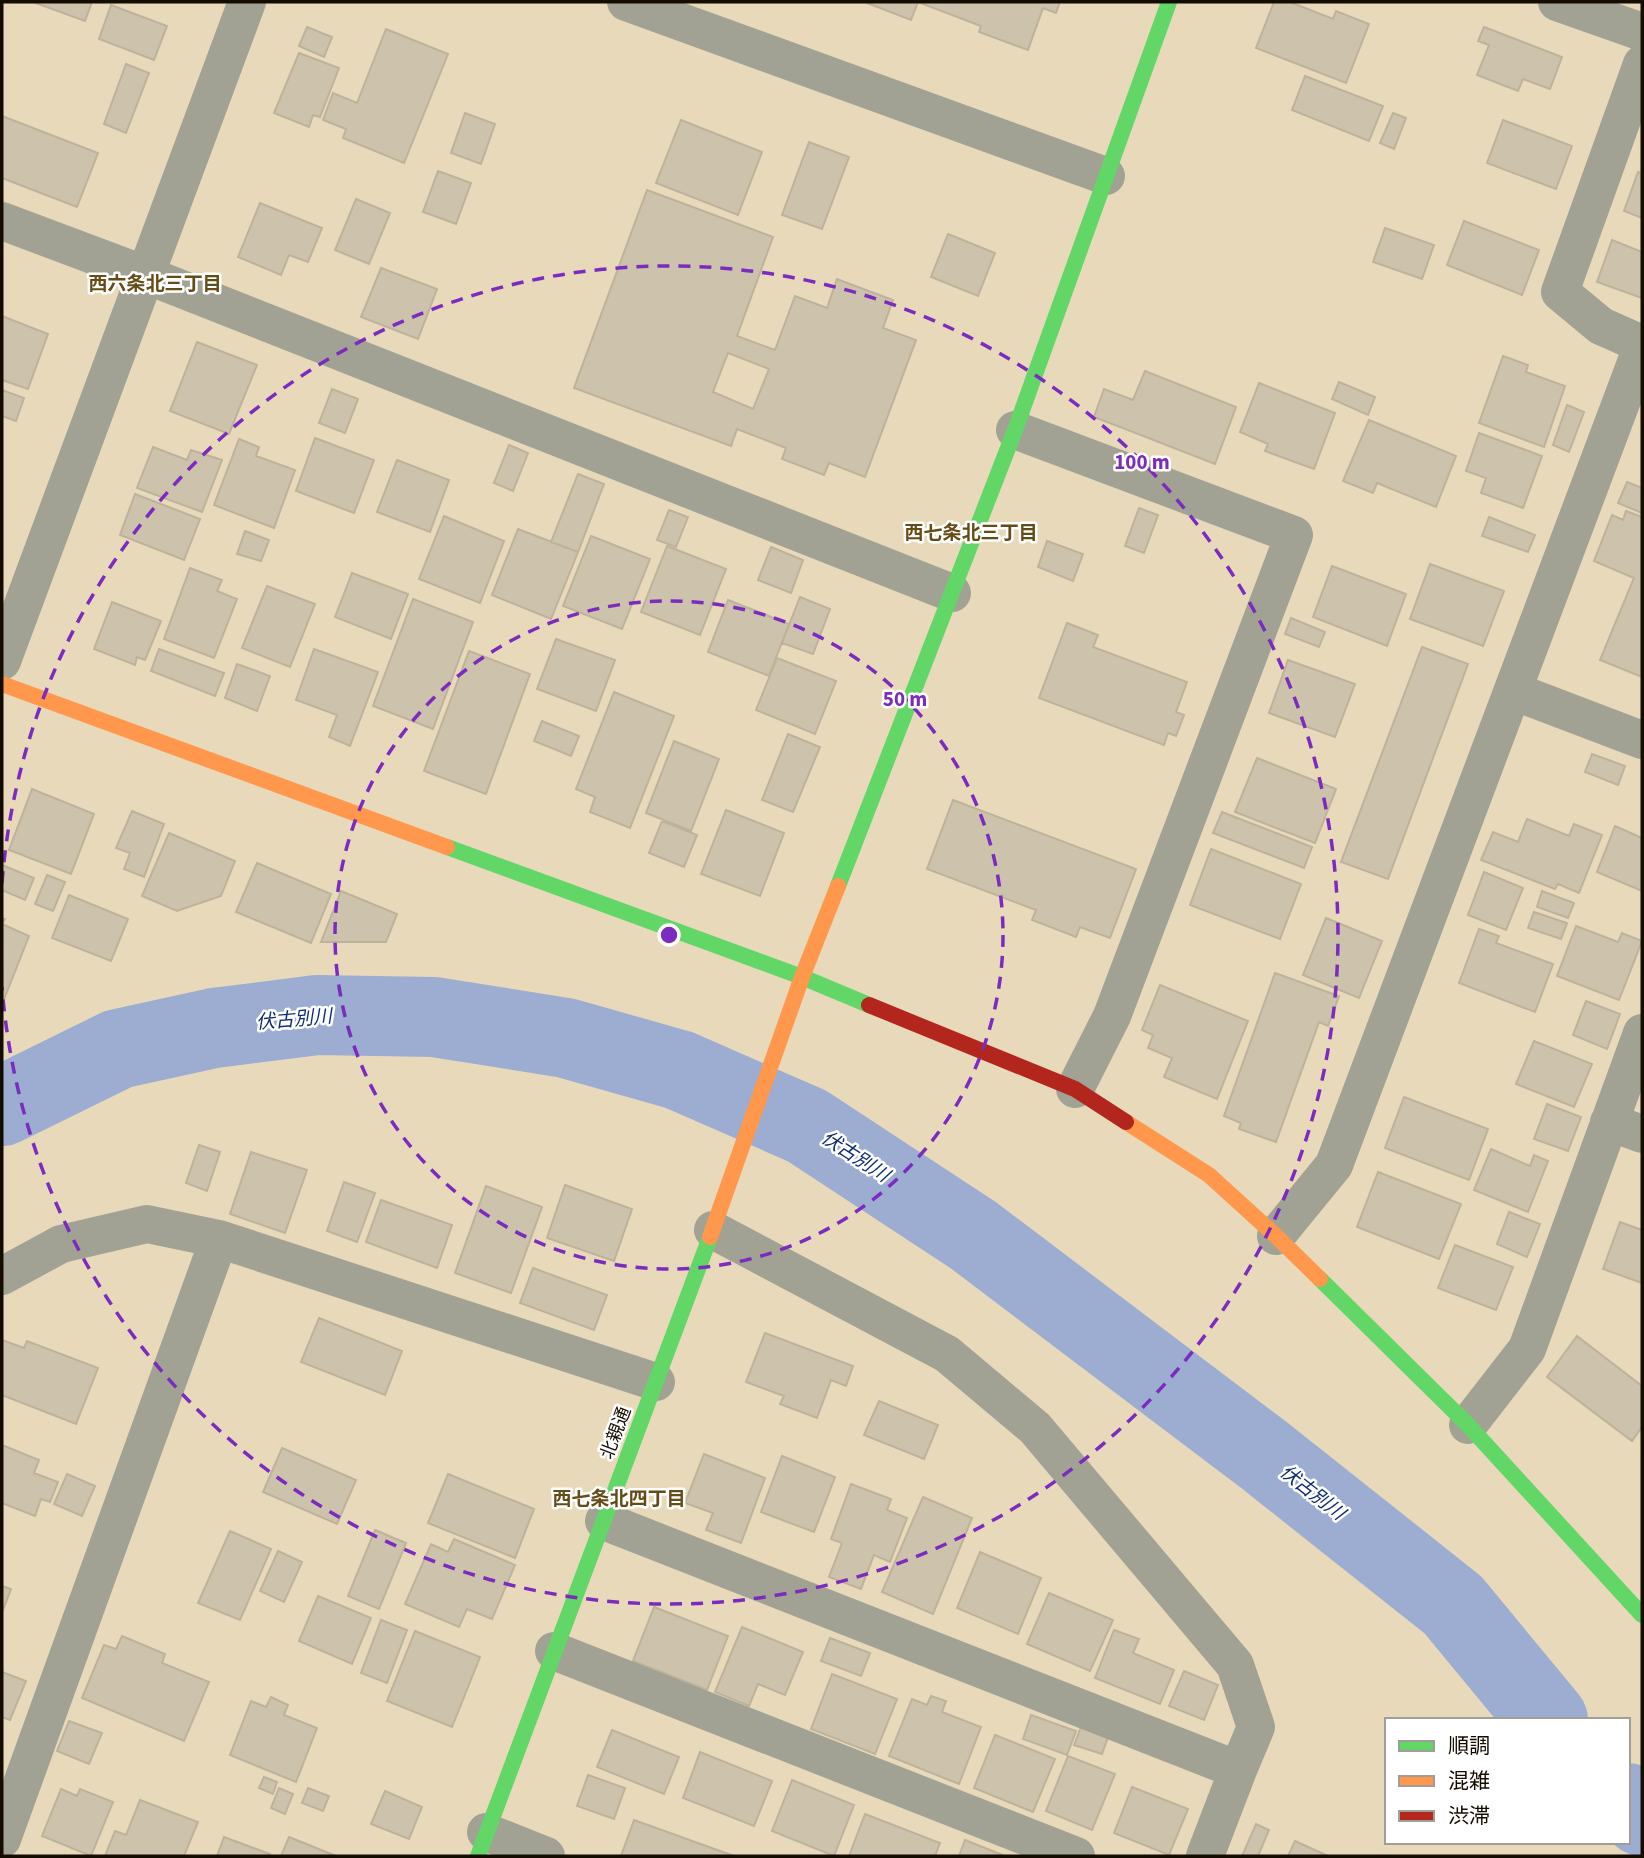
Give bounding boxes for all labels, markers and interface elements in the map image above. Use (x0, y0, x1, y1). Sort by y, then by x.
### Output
district label: 西六条北三丁目 (88, 271, 222, 298)
text: 100 m (1114, 447, 1170, 477)
district label: 西七条北三丁目 (904, 520, 1038, 547)
text: 50 m (883, 684, 927, 714)
centre of rings (657, 923, 681, 947)
water label: 伏古別川 (255, 1003, 335, 1037)
water label: 伏古別川 (816, 1125, 896, 1190)
street label: 北親通 (595, 1403, 637, 1463)
water label: 伏古別川 (1274, 1459, 1352, 1528)
district label: 西七条北四丁目 (552, 1486, 686, 1513)
legend (1385, 1718, 1630, 1844)
text: 順調 (1448, 1731, 1490, 1761)
text: 混雑 (1448, 1766, 1490, 1796)
text: 渋滞 (1448, 1801, 1490, 1831)

